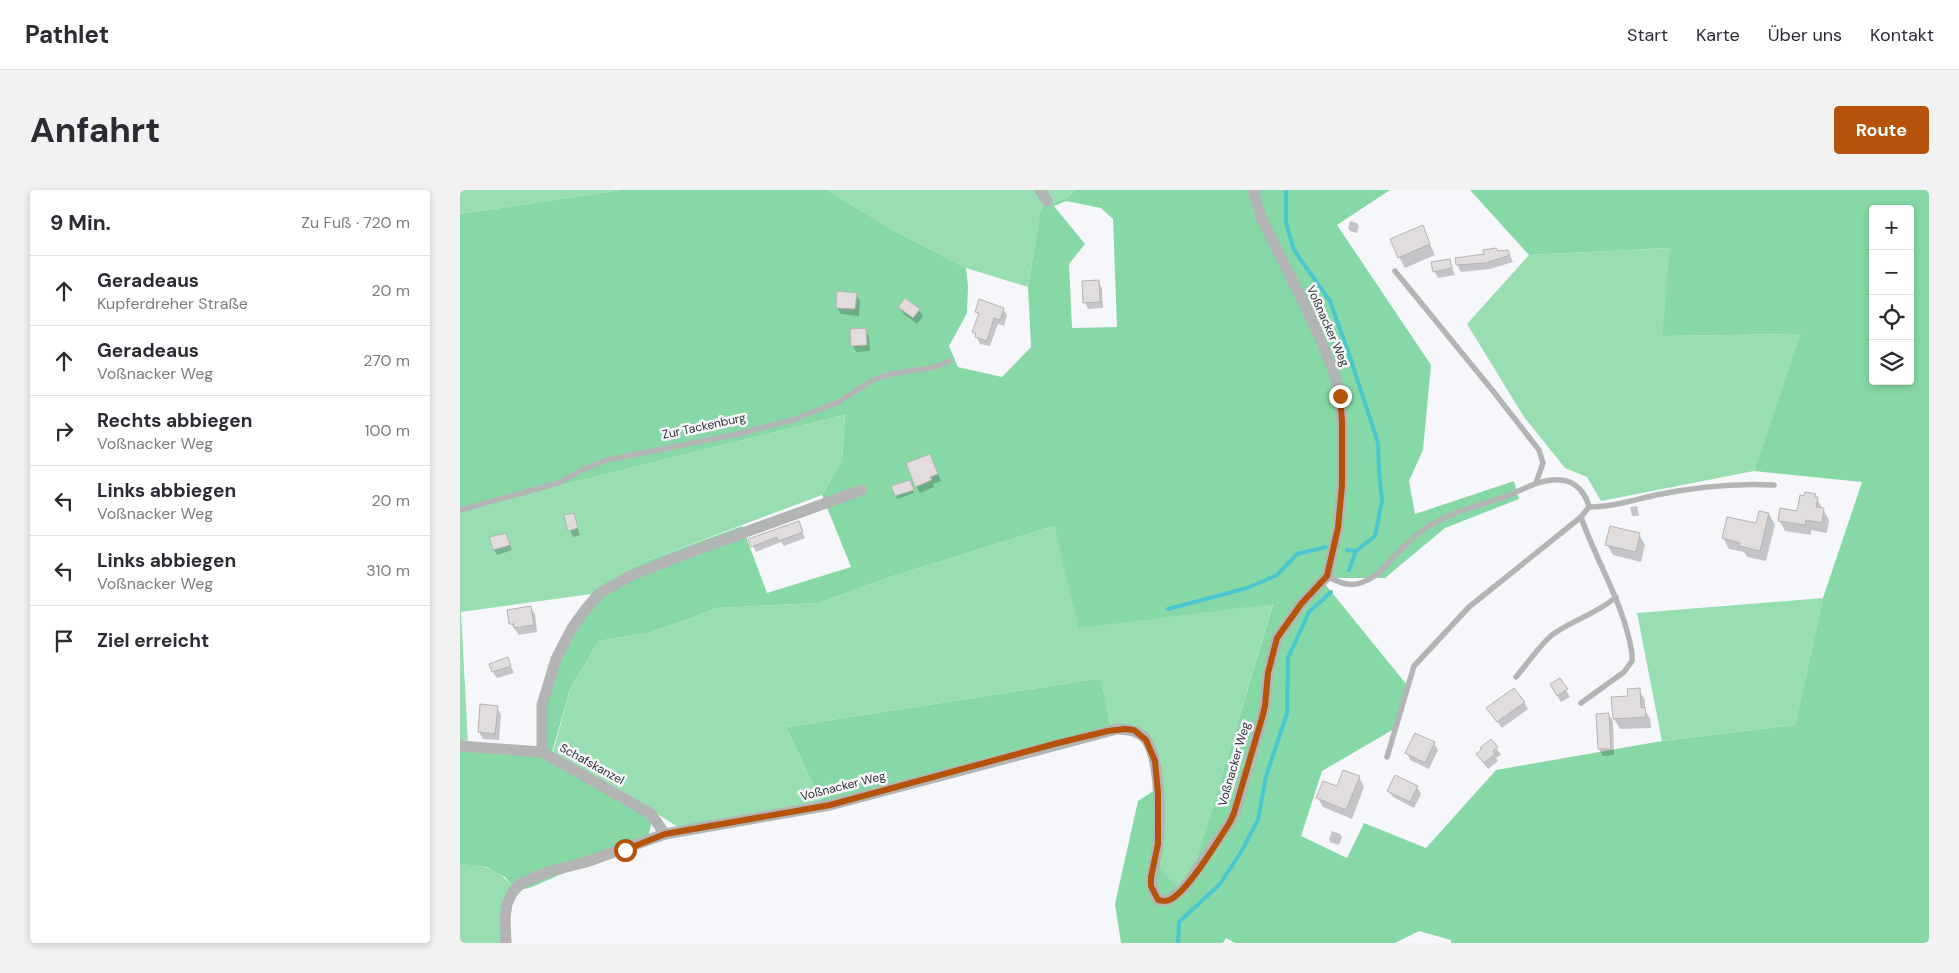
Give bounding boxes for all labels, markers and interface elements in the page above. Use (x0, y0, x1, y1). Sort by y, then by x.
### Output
text: Pathlet (25, 19, 109, 50)
text: Start (1627, 23, 1668, 47)
text: Karte (1696, 23, 1740, 47)
text: Über uns (1768, 23, 1842, 47)
text: Kontakt (1870, 23, 1934, 47)
button: Route (1834, 106, 1929, 154)
text: Anfahrt (30, 107, 160, 153)
map controls (1869, 205, 1914, 385)
button: + (1869, 205, 1914, 250)
text: 9 Min. (50, 209, 111, 237)
text: Zu Fuß · 720 m (301, 212, 410, 233)
button: − (1869, 250, 1914, 295)
text: Geradeaus (97, 268, 199, 293)
icon: ahead (50, 277, 78, 305)
text: 20 m (371, 280, 410, 301)
street label: Voßnacker Weg (1303, 283, 1353, 369)
text: Kupferdreher Straße (97, 293, 248, 314)
button: locate (1869, 295, 1914, 340)
text: Geradeaus (97, 338, 199, 363)
button: layers (1869, 340, 1914, 385)
icon: ahead (50, 347, 78, 375)
text: 270 m (363, 350, 410, 371)
text: Voßnacker Weg (97, 363, 213, 384)
route end (1329, 385, 1352, 408)
text: Rechts abbiegen (97, 408, 252, 433)
street label: Zur Tackenburg (661, 409, 748, 443)
icon: right (50, 417, 78, 445)
text: 100 m (365, 420, 410, 441)
text: Voßnacker Weg (97, 433, 213, 454)
text: Links abbiegen (97, 478, 236, 503)
icon: left (50, 487, 78, 515)
text: 20 m (371, 490, 410, 511)
text: Voßnacker Weg (97, 503, 213, 524)
text: Links abbiegen (97, 548, 236, 573)
icon: left (50, 557, 78, 585)
text: 310 m (366, 560, 410, 581)
text: Voßnacker Weg (97, 573, 213, 594)
icon: arrive (50, 627, 78, 655)
text: Ziel erreicht (97, 628, 209, 653)
street label: Voßnacker Weg (1214, 720, 1254, 808)
street label: Schafskanzel (557, 740, 627, 788)
street label: Voßnacker Weg (799, 768, 887, 804)
route start (614, 839, 637, 862)

